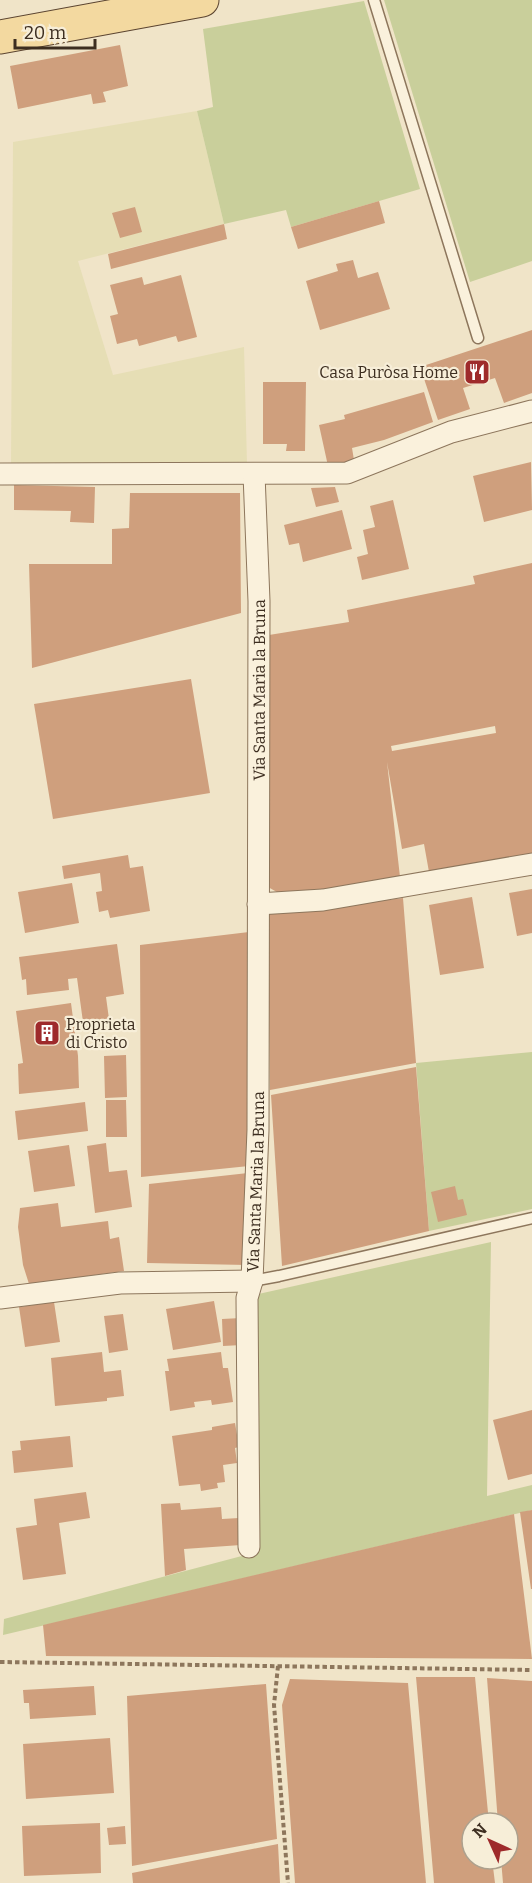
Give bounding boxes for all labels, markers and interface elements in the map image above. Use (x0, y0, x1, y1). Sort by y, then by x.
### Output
scale bar (15, 12, 94, 50)
text: 20 m (24, 22, 66, 44)
restaurant icon: Casa Puròsa Home (462, 357, 492, 387)
place label: Casa Puròsa Home (319, 363, 458, 382)
street label: Via Santa Maria la Bruna (250, 599, 269, 780)
place label: Proprieta di Cristo (66, 1015, 136, 1052)
building icon: Proprieta di Cristo (32, 1018, 62, 1048)
street label: Via Santa Maria la Bruna (243, 1091, 268, 1273)
north arrow (460, 1811, 520, 1871)
text: N (469, 1820, 491, 1842)

